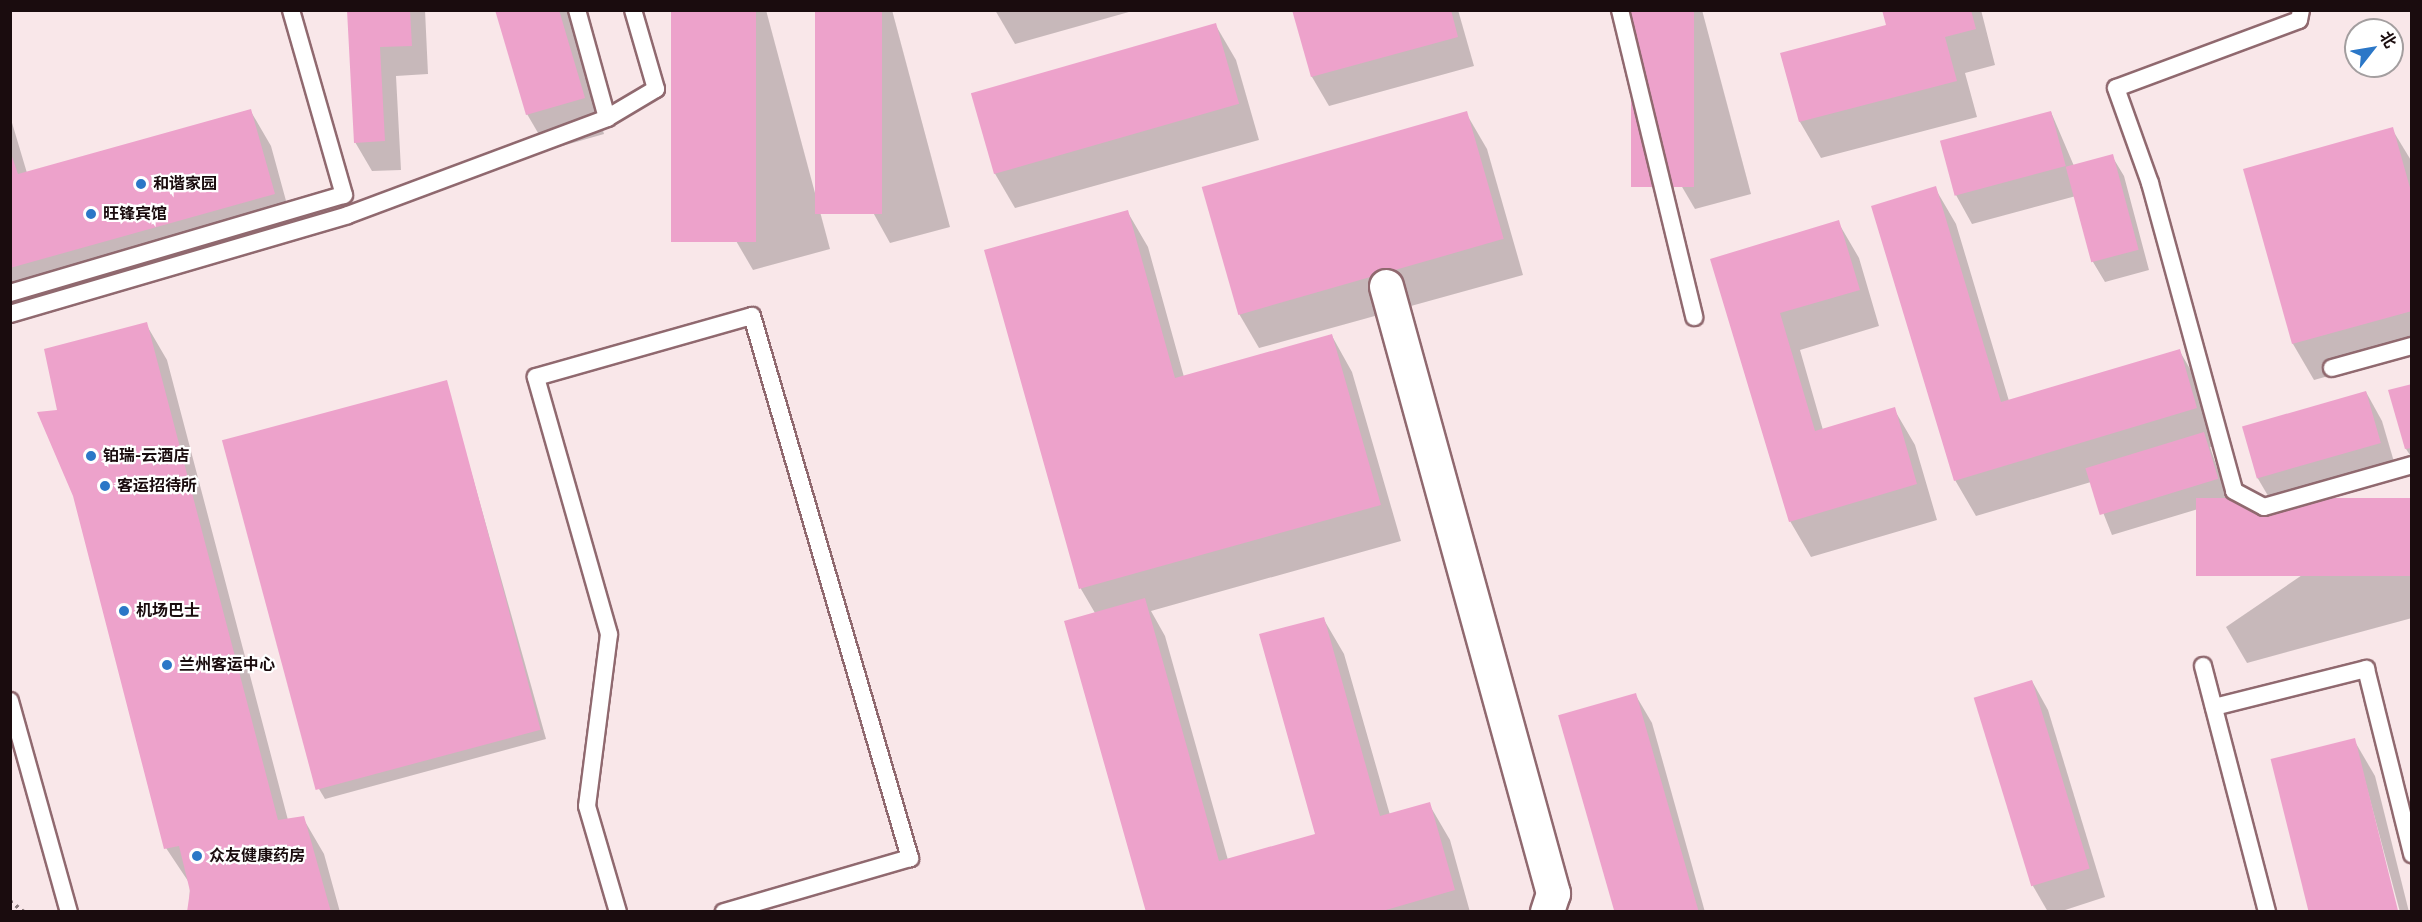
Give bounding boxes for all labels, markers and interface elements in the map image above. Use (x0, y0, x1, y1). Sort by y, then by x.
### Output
north arrow (2344, 18, 2404, 78)
text: 北 (2376, 28, 2400, 51)
place label: 和谐家园 (153, 174, 217, 194)
marker: 和谐家园 (134, 177, 148, 191)
place label: 旺锋宾馆 (103, 204, 167, 224)
marker: 旺锋宾馆 (84, 207, 98, 221)
place label: 铂瑞-云酒店 (103, 446, 189, 466)
marker: 铂瑞-云酒店 (84, 449, 98, 463)
place label: 客运招待所 (117, 476, 197, 496)
marker: 客运招待所 (98, 479, 112, 493)
place label: 机场巴士 (136, 601, 200, 621)
marker: 机场巴士 (117, 604, 131, 618)
place label: 兰州客运中心 (179, 655, 275, 675)
marker: 兰州客运中心 (160, 658, 174, 672)
place label: 众友健康药房 (209, 846, 305, 866)
marker: 众友健康药房 (190, 849, 204, 863)

